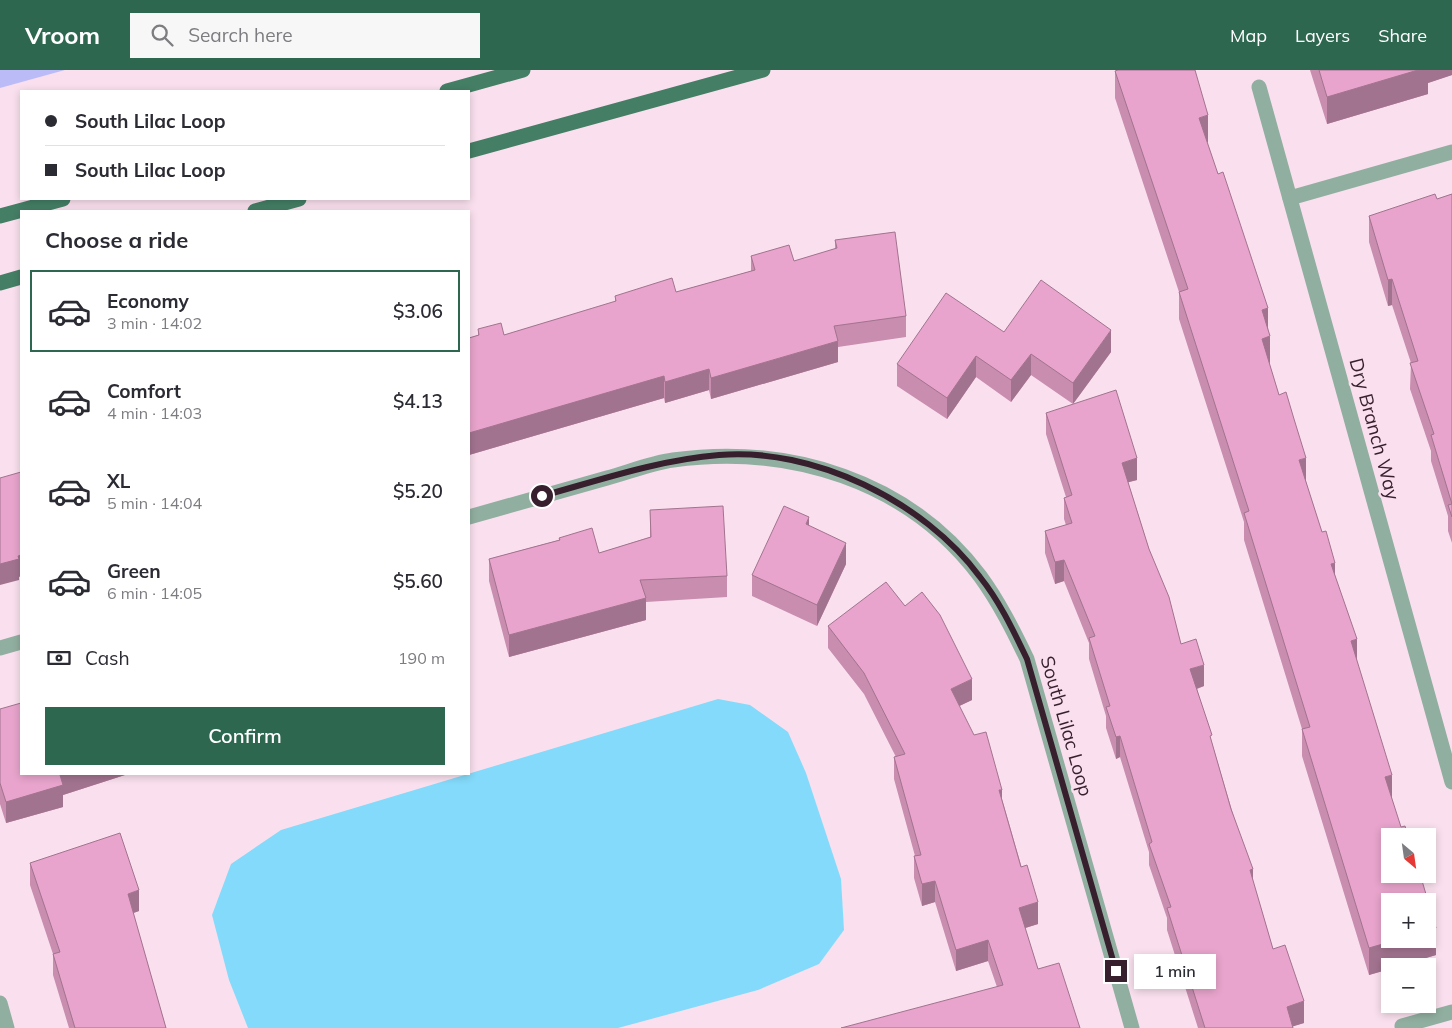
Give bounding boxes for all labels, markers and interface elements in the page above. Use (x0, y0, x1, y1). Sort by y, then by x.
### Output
search box (130, 13, 480, 58)
text: Vroom (25, 20, 100, 50)
icon: search (148, 21, 176, 49)
text: Search here (188, 23, 293, 47)
text: Map (1230, 24, 1267, 47)
text: Layers (1295, 24, 1350, 47)
text: Share (1378, 24, 1427, 47)
text: South Lilac Loop (75, 109, 226, 133)
text: South Lilac Loop (75, 158, 226, 182)
text: Choose a ride (45, 226, 188, 254)
icon: car (47, 289, 92, 334)
text: Economy (107, 289, 189, 313)
text: $3.06 (393, 299, 443, 323)
text: 3 min · 14:02 (107, 313, 202, 333)
street label: Dry Branch Way (1345, 355, 1405, 503)
icon: car (47, 379, 92, 424)
text: Comfort (107, 379, 181, 403)
text: $4.13 (393, 389, 443, 413)
text: 4 min · 14:03 (107, 403, 202, 423)
icon: car (47, 469, 92, 514)
text: XL (107, 469, 130, 493)
text: $5.20 (393, 479, 443, 503)
route start (531, 485, 553, 507)
text: 5 min · 14:04 (107, 493, 202, 513)
icon: car (47, 559, 92, 604)
text: Green (107, 559, 161, 583)
text: $5.60 (393, 569, 443, 593)
text: 6 min · 14:05 (107, 583, 202, 603)
icon: cash (45, 644, 73, 672)
text: Cash (85, 646, 130, 670)
text: 190 m (398, 648, 445, 668)
street label: South Lilac Loop (1035, 653, 1099, 799)
button: Confirm (45, 707, 445, 765)
north arrow (1381, 828, 1436, 882)
map controls (1381, 828, 1436, 1013)
button: + (1381, 893, 1436, 948)
callout: 1 min (1134, 954, 1216, 988)
button: − (1381, 958, 1436, 1013)
route end (1105, 960, 1127, 982)
text: 1 min (1154, 961, 1196, 981)

